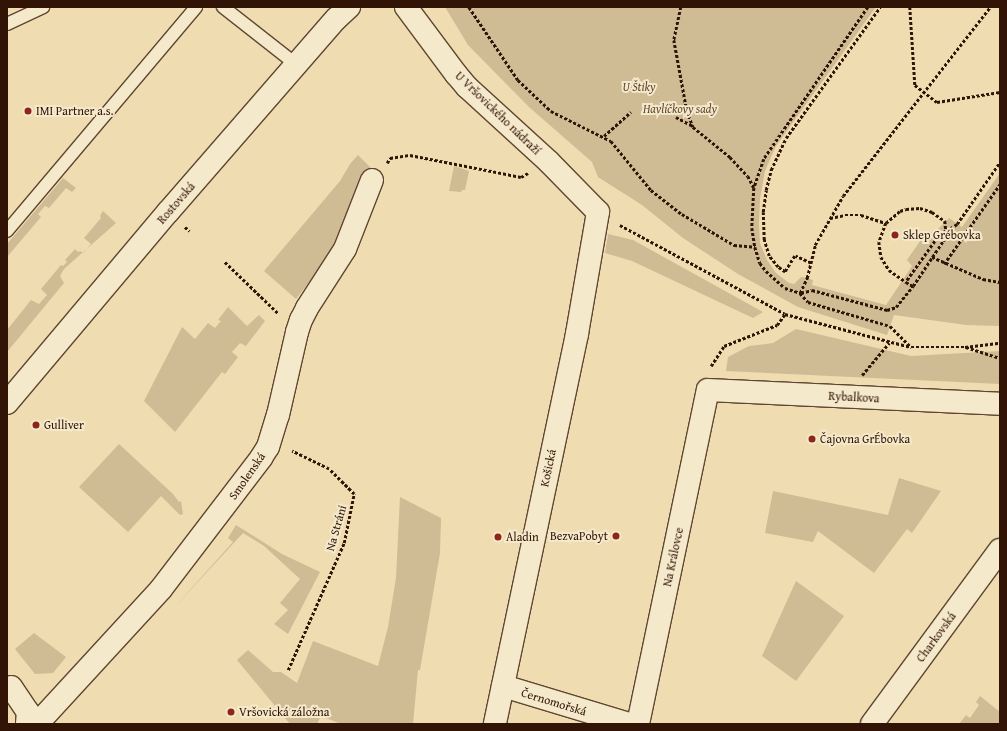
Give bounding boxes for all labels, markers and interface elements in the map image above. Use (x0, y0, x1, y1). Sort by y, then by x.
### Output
street label: U Vršovického nádraží (452, 68, 544, 158)
park label: U Štiky (623, 80, 655, 94)
park label: Havlíčkovy sady (643, 102, 717, 116)
place label: IMI Partner a.s. (36, 104, 113, 118)
marker: IMI Partner a.s. (23, 106, 33, 116)
street label: Rostovská (154, 179, 198, 227)
place label: Sklep Grébovka (903, 228, 981, 242)
marker: Sklep Grébovka (890, 230, 900, 240)
street label: Rybalkova (828, 388, 880, 406)
place label: Gulliver (44, 418, 84, 432)
marker: Gulliver (31, 420, 41, 430)
place label: Čajovna GrÉbovka (820, 432, 910, 446)
marker: Čajovna GrÉbovka (807, 434, 817, 444)
street label: Košická (537, 448, 559, 488)
street label: Smolenská (226, 450, 268, 502)
street label: Na Stráni (323, 503, 349, 553)
street label: Na Královce (660, 526, 686, 588)
place label: BezvaPobyt (550, 529, 608, 543)
place label: Aladin (506, 530, 539, 544)
marker: BezvaPobyt (611, 531, 621, 541)
marker: Aladin (493, 532, 503, 542)
street label: Charkovská (913, 609, 959, 665)
street label: Černomořská (520, 685, 588, 719)
place label: Vršovická záložna (239, 705, 329, 719)
marker: Vršovická záložna (226, 707, 236, 717)

